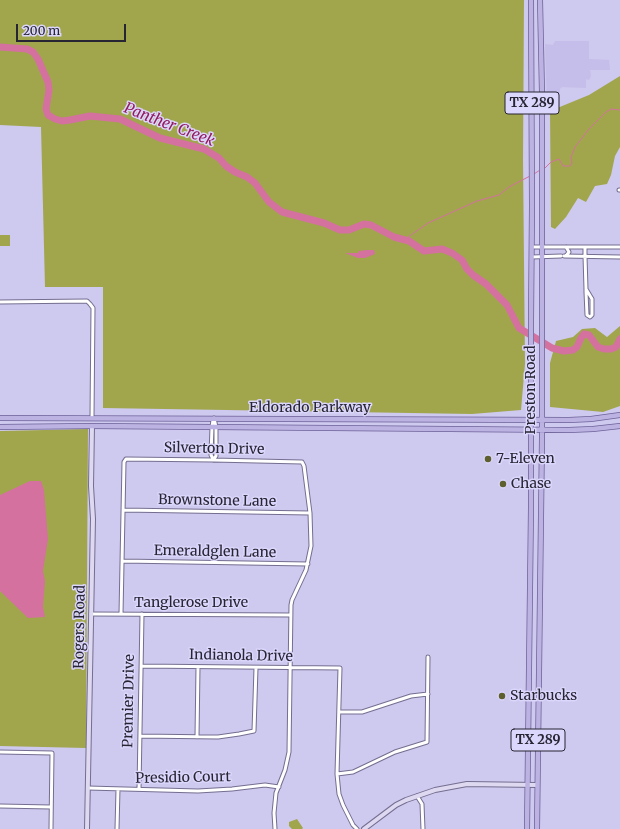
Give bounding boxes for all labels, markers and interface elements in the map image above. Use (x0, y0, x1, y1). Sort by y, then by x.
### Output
scale bar (18, 16, 128, 42)
text: 200 m (23, 23, 60, 38)
road number: TX 289 (505, 92, 559, 114)
water label: Panther Creek (121, 99, 217, 151)
street label: Preston Road (523, 345, 539, 435)
street label: Eldorado Parkway (249, 400, 371, 416)
street label: Silverton Drive (164, 440, 264, 458)
place label: 7-Eleven (496, 451, 555, 467)
marker: 7-Eleven (483, 454, 493, 464)
place label: Chase (511, 476, 551, 492)
marker: Chase (498, 479, 508, 489)
street label: Brownstone Lane (158, 492, 276, 510)
street label: Emeraldglen Lane (154, 543, 276, 561)
street label: Rogers Road (71, 585, 89, 669)
street label: Tanglerose Drive (134, 595, 248, 611)
street label: Indianola Drive (189, 647, 293, 665)
street label: Premier Drive (120, 654, 138, 748)
place label: Starbucks (510, 688, 577, 704)
marker: Starbucks (497, 691, 507, 701)
road number: TX 289 (511, 729, 565, 751)
street label: Presidio Court (135, 769, 231, 787)

